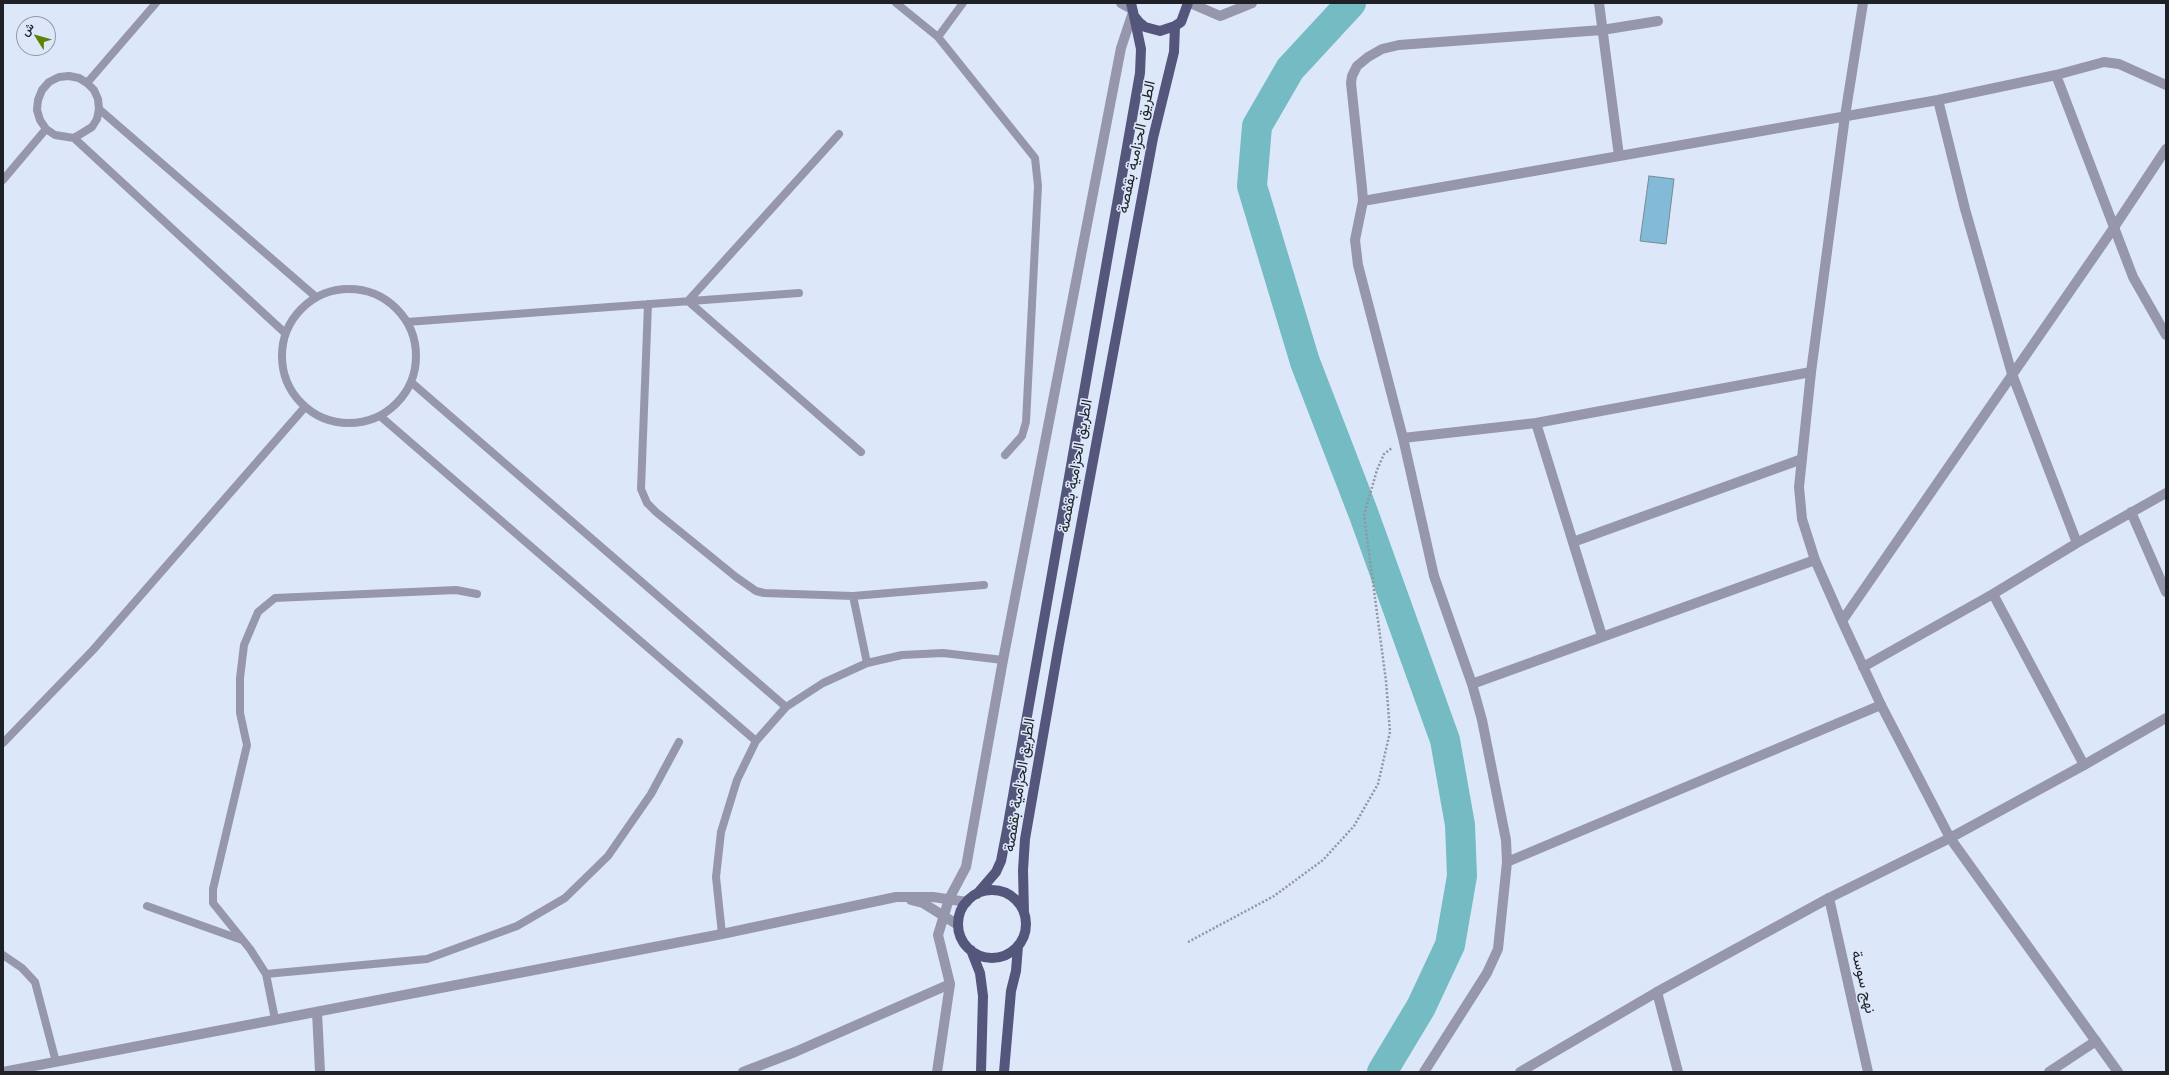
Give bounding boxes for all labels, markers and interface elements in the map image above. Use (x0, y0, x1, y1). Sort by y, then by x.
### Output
north arrow (16, 16, 56, 56)
text: ش (18, 20, 37, 39)
street label: الطريق الحزامية بقفصة (1114, 79, 1160, 215)
street label: الطريق الحزامية بقفصة (1055, 398, 1097, 534)
street label: الطريق الحزامية بقفصة (1001, 717, 1039, 853)
street label: نهج سوسة (1847, 949, 1879, 1015)

